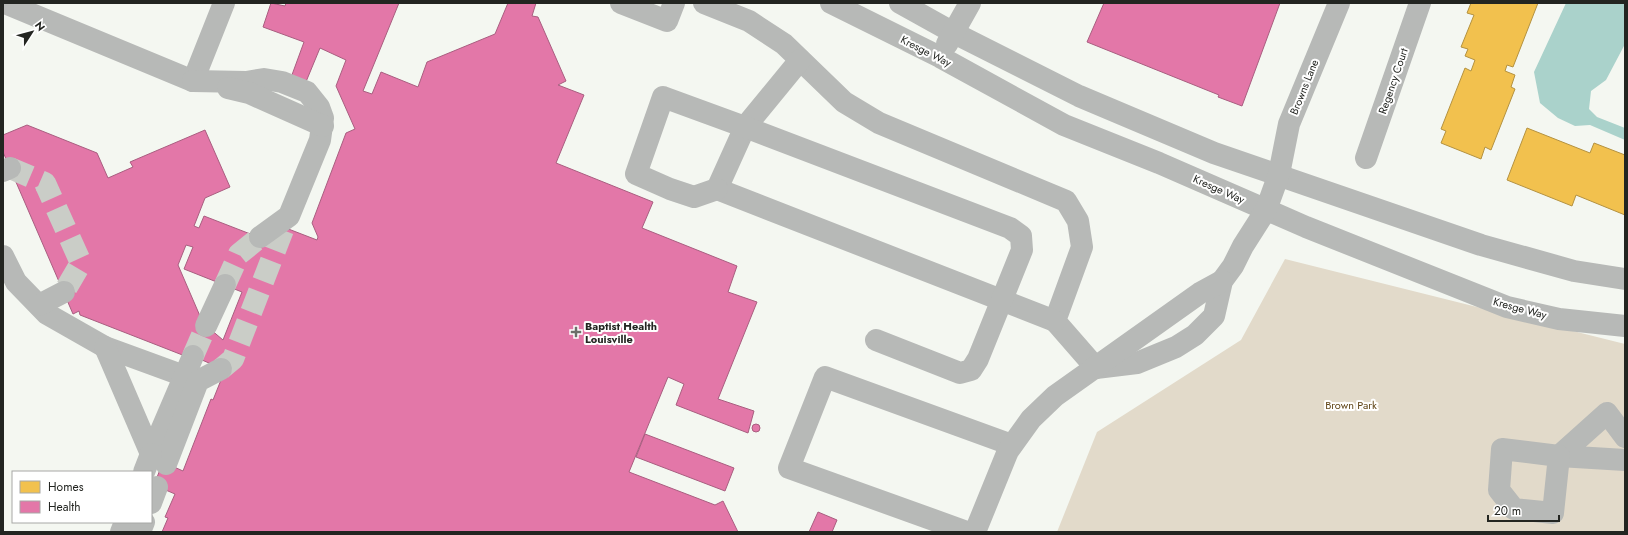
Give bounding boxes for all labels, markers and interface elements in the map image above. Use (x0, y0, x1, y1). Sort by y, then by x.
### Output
north arrow (12, 12, 52, 52)
text: N (31, 18, 49, 34)
street label: Kresge Way (898, 31, 954, 71)
street label: Regency Court (1374, 46, 1412, 116)
street label: Browns Lane (1286, 57, 1322, 117)
street label: Kresge Way (1191, 171, 1248, 208)
street label: Kresge Way (1491, 293, 1549, 323)
place label: Baptist Health Louisville (585, 318, 657, 347)
marker: Baptist Health Louisville (570, 326, 582, 338)
park label: Brown Park (1325, 397, 1377, 413)
legend (12, 471, 152, 523)
text: Homes (48, 478, 84, 496)
scale bar (1488, 497, 1559, 523)
text: Health (48, 498, 80, 516)
text: 20 m (1494, 502, 1521, 520)

